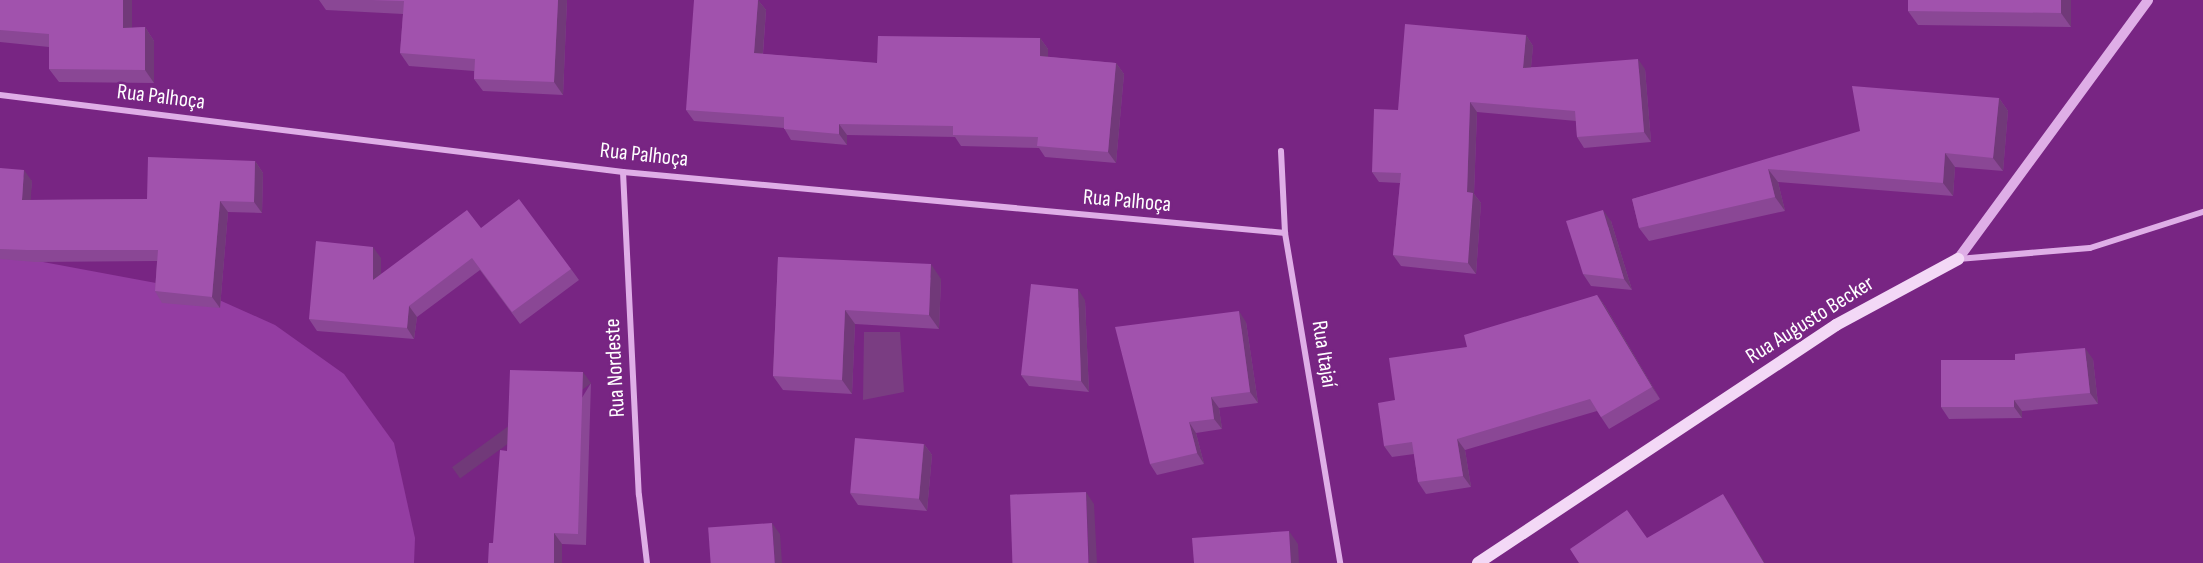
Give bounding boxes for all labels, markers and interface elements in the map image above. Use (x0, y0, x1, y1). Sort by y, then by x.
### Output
street label: Rua Palhoça (116, 79, 206, 115)
street label: Rua Palhoça (599, 137, 689, 173)
street label: Rua Palhoça (1082, 184, 1172, 218)
street label: Rua Augusto Becker (1741, 270, 1879, 370)
street label: Rua Nordeste (599, 318, 631, 418)
street label: Rua Itajaí (1306, 319, 1342, 389)

